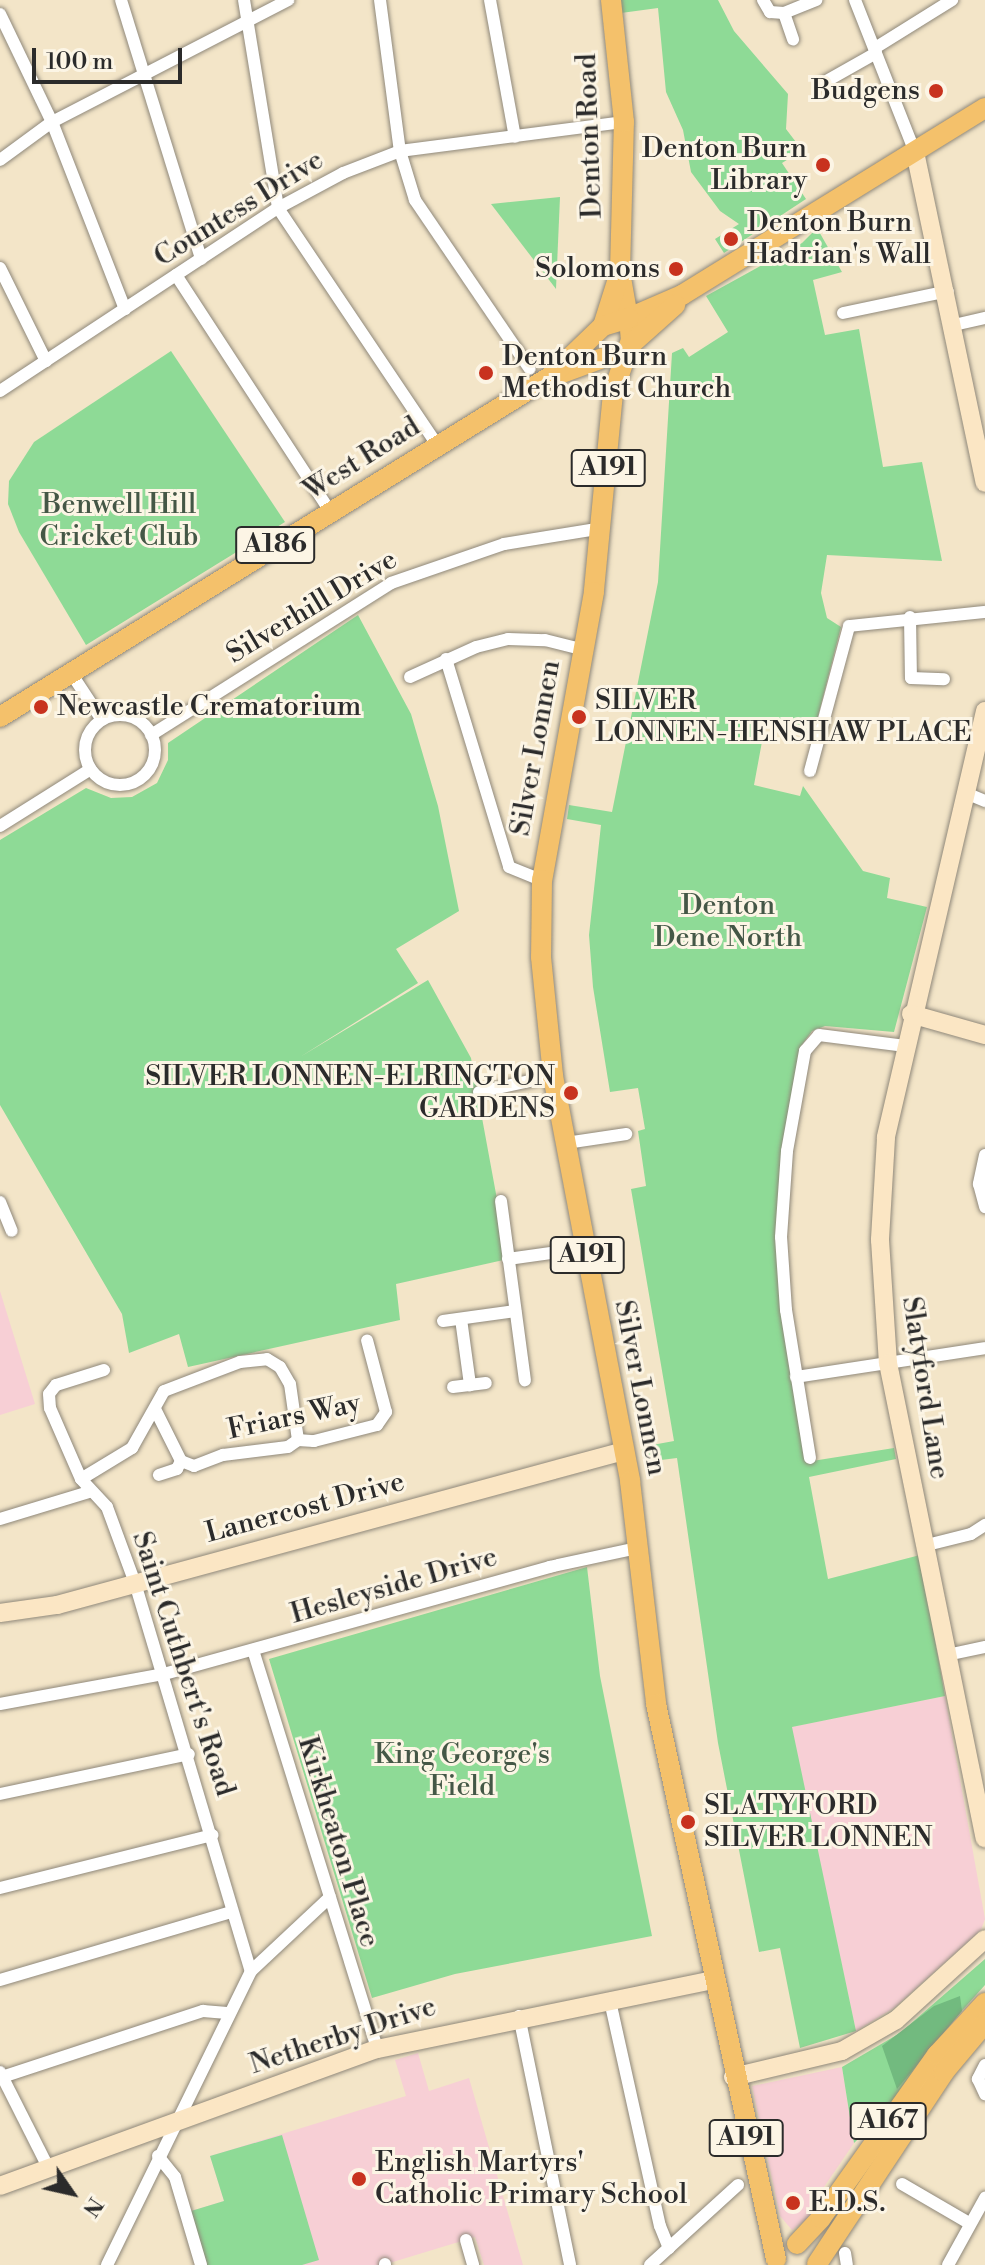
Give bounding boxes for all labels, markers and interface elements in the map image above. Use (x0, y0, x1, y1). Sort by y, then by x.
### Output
scale bar (36, 32, 186, 82)
text: 100 m (46, 47, 113, 77)
street label: Denton Road (570, 53, 610, 219)
place label: Budgens (811, 74, 920, 108)
marker: Budgens (927, 82, 945, 100)
place label: Denton Burn Library (642, 132, 807, 198)
street label: Countess Drive (148, 144, 330, 274)
marker: Denton Burn Library (814, 156, 832, 174)
place label: Denton Burn Hadrian's Wall (747, 206, 931, 272)
marker: Denton Burn Hadrian's Wall (722, 230, 740, 248)
place label: Solomons (535, 252, 660, 286)
marker: Solomons (667, 260, 685, 278)
place label: Denton Burn Methodist Church (502, 340, 731, 406)
marker: Denton Burn Methodist Church (477, 364, 495, 382)
street label: West Road (298, 410, 426, 508)
road number: A191 (570, 446, 646, 490)
park label: Benwell Hill Cricket Club (40, 488, 198, 554)
road number: A186 (235, 523, 315, 567)
street label: Silverhill Drive (221, 543, 403, 671)
street label: Silver Lonnen (504, 658, 568, 838)
place label: SILVER LONNEN-HENSHAW PLACE (595, 684, 972, 750)
place label: Newcastle Crematorium (57, 690, 361, 724)
marker: Newcastle Crematorium (32, 698, 50, 716)
marker: SILVER LONNEN-HENSHAW PLACE (570, 708, 588, 726)
park label: Denton Dene North (654, 889, 802, 955)
place label: SILVER LONNEN-ELRINGTON GARDENS (145, 1060, 555, 1126)
marker: SILVER LONNEN-ELRINGTON GARDENS (562, 1084, 580, 1102)
road number: A191 (549, 1233, 625, 1277)
street label: Slatyford Lane (894, 1294, 956, 1482)
street label: Silver Lonnen (607, 1298, 673, 1478)
street label: Friars Way (224, 1386, 364, 1448)
street label: Lanercost Drive (202, 1465, 408, 1551)
street label: Saint Cuthbert's Road (124, 1528, 242, 1800)
street label: Hesleyside Drive (287, 1540, 501, 1632)
street label: Kirkheaton Place (290, 1733, 386, 1951)
park label: King George's Field (374, 1738, 550, 1804)
place label: SLATYFORD SILVER LONNEN (704, 1789, 932, 1855)
marker: SLATYFORD SILVER LONNEN (679, 1813, 697, 1831)
street label: Netherby Drive (246, 1990, 440, 2082)
road number: A167 (848, 2099, 928, 2143)
road number: A191 (708, 2116, 784, 2160)
place label: English Martyrs' Catholic Primary School (375, 2146, 687, 2212)
north arrow (32, 2153, 112, 2233)
marker: English Martyrs' Catholic Primary School (350, 2170, 368, 2188)
place label: E.D.S. (809, 2186, 886, 2220)
text: N (76, 2192, 108, 2221)
marker: E.D.S. (784, 2194, 802, 2212)

